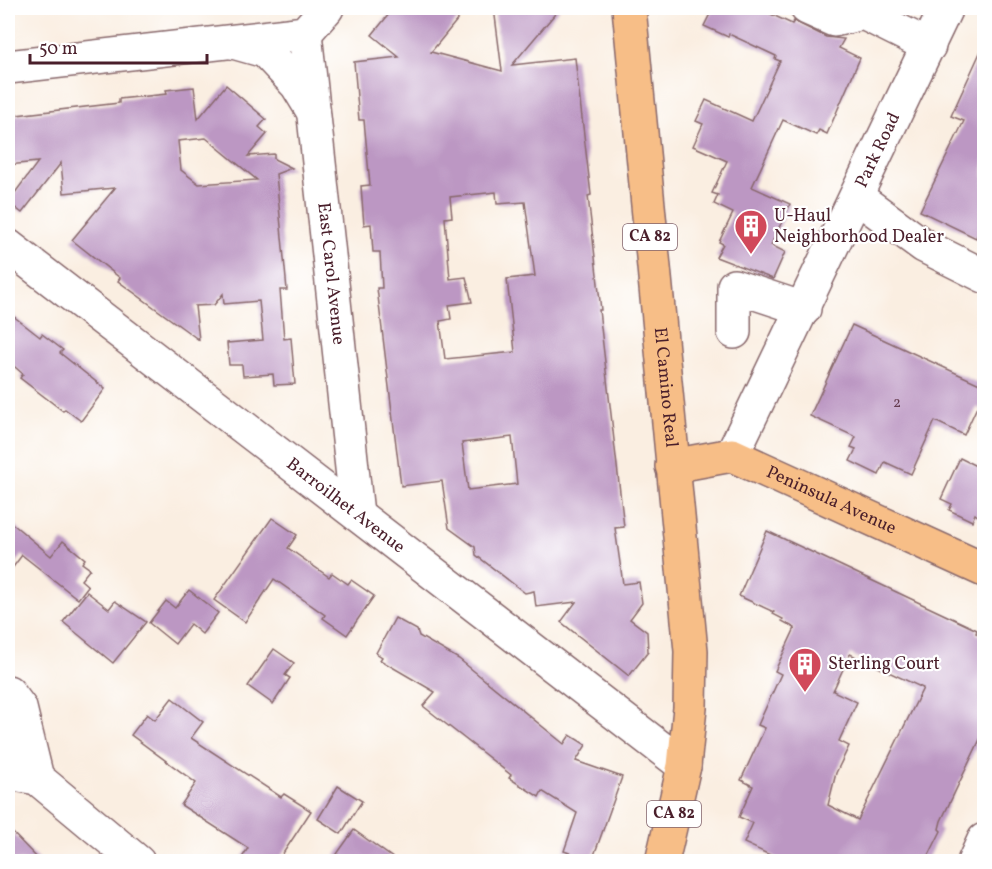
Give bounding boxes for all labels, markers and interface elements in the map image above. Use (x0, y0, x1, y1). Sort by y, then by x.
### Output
scale bar (30, 27, 207, 65)
text: 50 m (39, 37, 78, 62)
street label: Park Road (849, 108, 907, 192)
street label: East Carol Avenue (311, 201, 351, 346)
place label: U-Haul Neighborhood Dealer (774, 204, 944, 250)
building icon: U-Haul Neighborhood Dealer (733, 208, 769, 255)
road number: CA 82 (623, 224, 677, 250)
street label: El Camino Real (647, 326, 684, 449)
house number: 2 (893, 393, 901, 414)
street label: Barroilhet Avenue (281, 452, 410, 559)
street label: Peninsula Avenue (762, 460, 900, 541)
building icon: Sterling Court (787, 646, 823, 693)
place label: Sterling Court (828, 652, 940, 677)
road number: CA 82 (647, 801, 701, 827)

